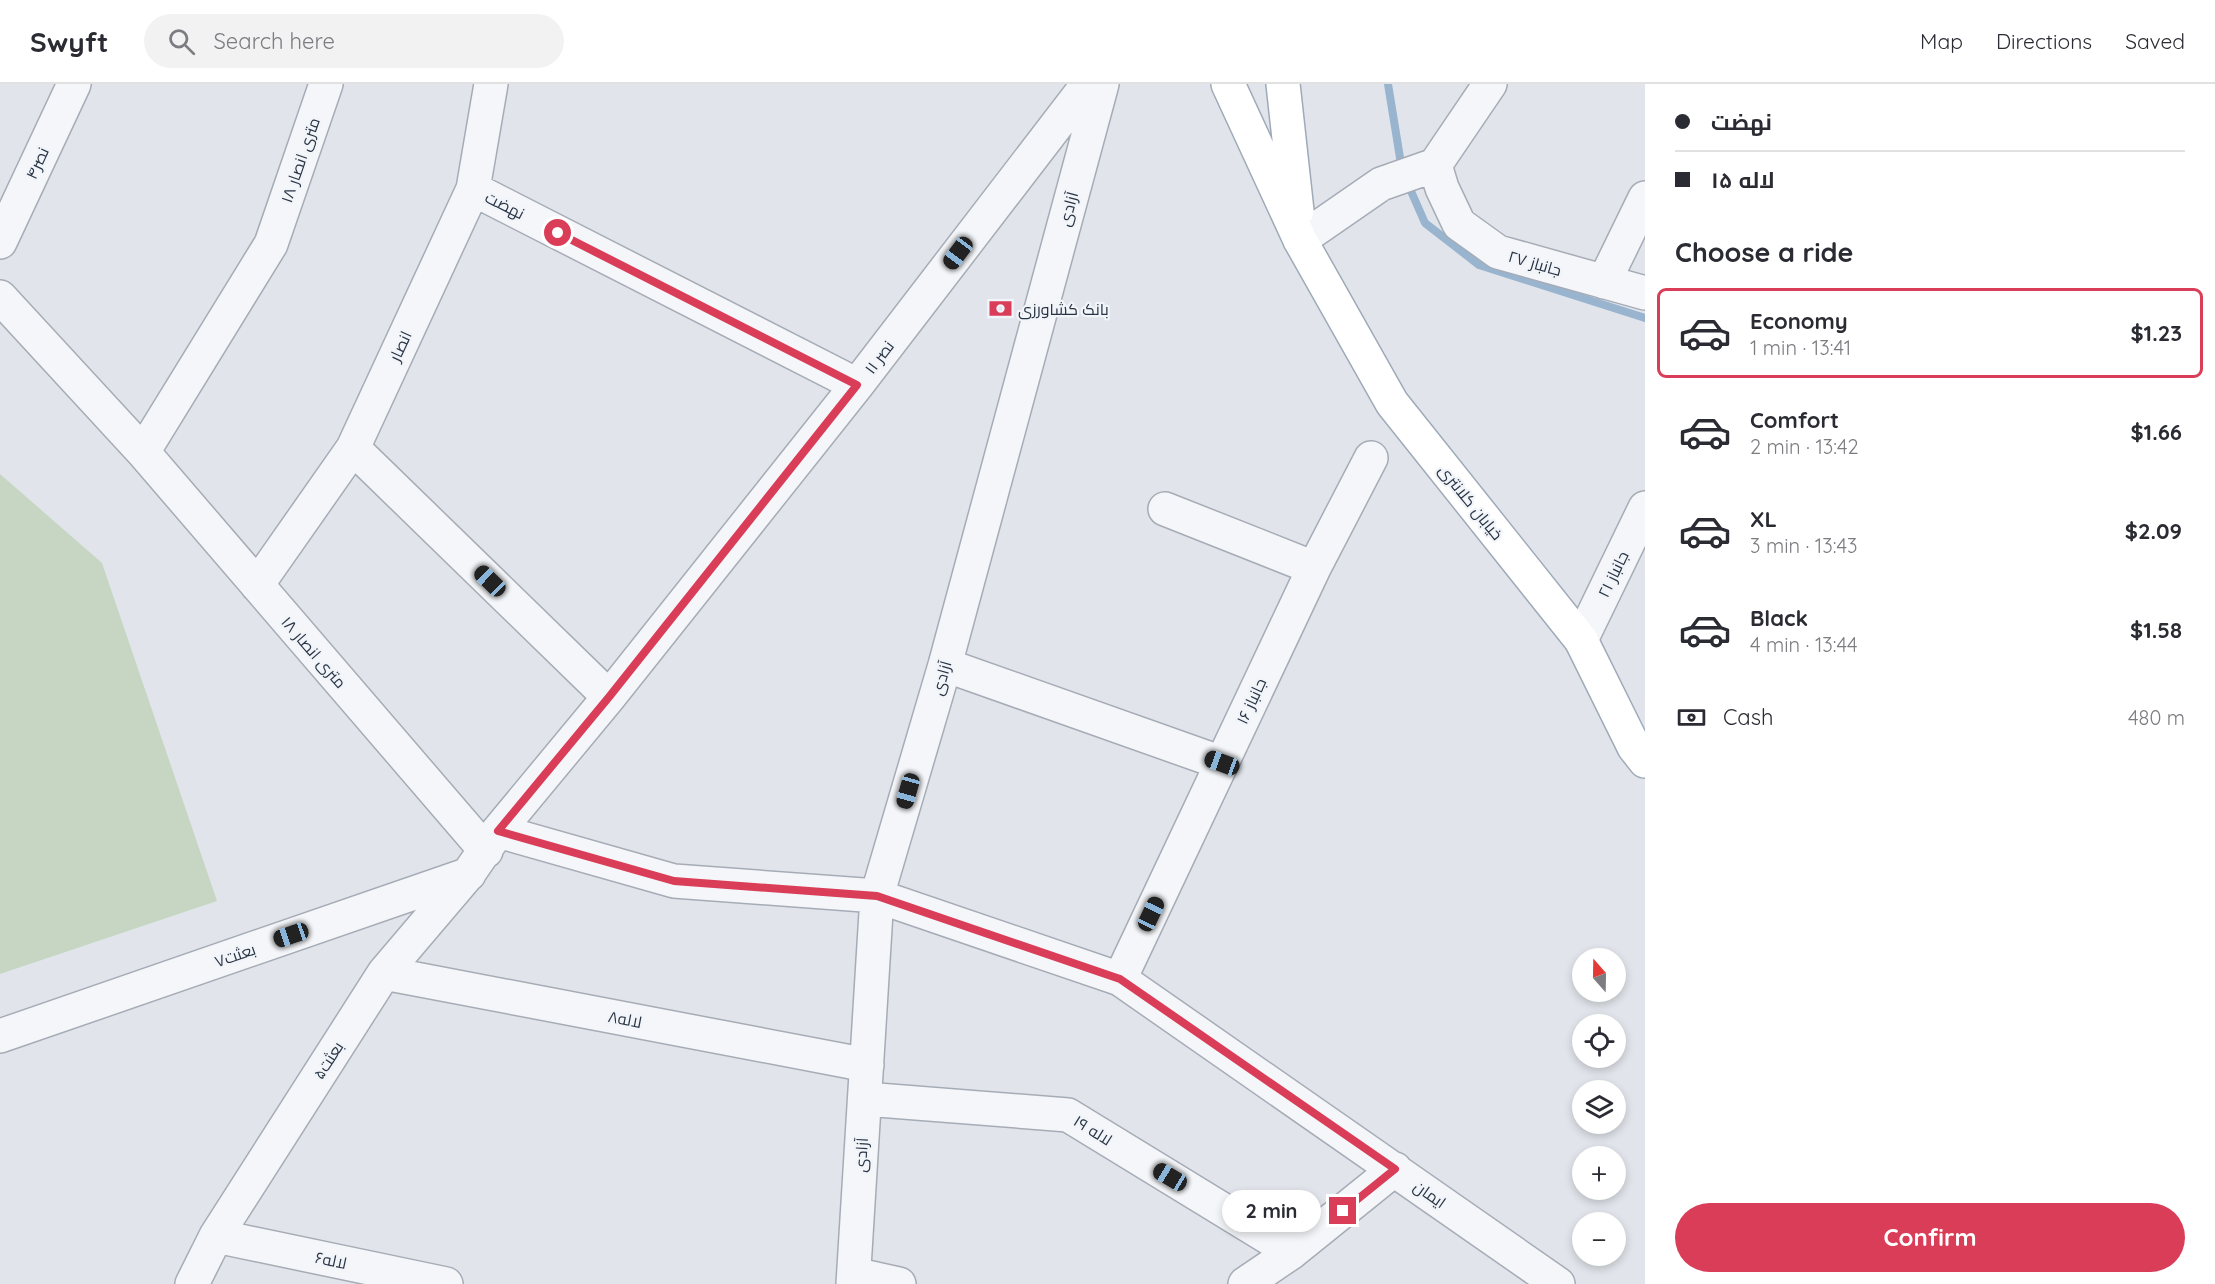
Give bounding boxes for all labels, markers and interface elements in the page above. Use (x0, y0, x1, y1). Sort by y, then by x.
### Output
search box (144, 14, 564, 68)
text: Swyft (30, 24, 108, 59)
icon: search (165, 25, 198, 58)
text: Search here (213, 27, 335, 55)
text: Map (1920, 28, 1963, 54)
text: Directions (1996, 28, 2092, 54)
text: Saved (2125, 28, 2185, 54)
text: نهضت (1711, 108, 1772, 136)
street label: ۱۸ متری انصار (276, 115, 325, 206)
street label: نصر۴ (21, 144, 53, 182)
text: لاله ۱۵ (1711, 166, 1774, 194)
street label: نهضت (481, 187, 528, 224)
street label: آزادی (1054, 189, 1083, 229)
route start (544, 219, 571, 246)
car (940, 233, 976, 273)
text: Choose a ride (1675, 235, 1853, 269)
street label: جانباز ۲۷ (1506, 246, 1564, 280)
bank icon: بانک کشاورزی (987, 296, 1013, 322)
place label: بانک کشاورزی (1018, 299, 1109, 320)
icon: car (1678, 306, 1732, 360)
text: Economy (1750, 307, 1848, 335)
text: $1.23 (2130, 319, 2182, 347)
street label: انصار (384, 328, 416, 365)
text: 1 min · 13:41 (1750, 335, 1851, 360)
street label: نصر ۱۱ (860, 336, 898, 378)
icon: car (1678, 405, 1732, 459)
text: Comfort (1750, 406, 1839, 434)
text: $1.66 (2130, 418, 2182, 446)
text: 2 min · 13:42 (1750, 434, 1859, 459)
street label: خیابان کلانتری (1434, 460, 1507, 544)
icon: car (1678, 504, 1732, 558)
text: XL (1750, 505, 1777, 533)
text: $2.09 (2125, 517, 2182, 545)
text: 3 min · 13:43 (1750, 533, 1857, 558)
street label: جانباز ۲۱ (1593, 547, 1633, 601)
car (471, 562, 509, 600)
icon: car (1678, 603, 1732, 657)
text: Black (1750, 604, 1808, 632)
street label: ۱۸ متری انصار (277, 612, 351, 693)
text: $1.58 (2130, 616, 2182, 644)
text: 4 min · 13:44 (1750, 632, 1858, 657)
street label: آزادی (927, 658, 957, 698)
street label: جانباز ۱۶ (1232, 675, 1270, 727)
icon: cash (1675, 701, 1708, 734)
text: Cash (1723, 703, 1774, 731)
text: 480 m (2128, 705, 2185, 730)
car (1202, 748, 1242, 778)
car (894, 771, 922, 811)
car (1135, 894, 1167, 934)
car (271, 921, 311, 949)
street label: بعثت۷ (212, 939, 258, 971)
north arrow (1572, 948, 1626, 1002)
map controls (1572, 948, 1626, 1266)
street label: لاله۸ (606, 1006, 644, 1032)
button: locate (1572, 1014, 1626, 1068)
street label: بعثت۵ (308, 1037, 348, 1083)
button: layers (1572, 1080, 1626, 1134)
street label: لاله ۱۹ (1070, 1111, 1116, 1149)
street label: آزادی (850, 1136, 873, 1173)
button: + (1572, 1146, 1626, 1200)
car (1150, 1160, 1190, 1194)
street label: ایمان (1409, 1176, 1450, 1213)
callout: 2 min (1223, 1190, 1322, 1232)
route end (1329, 1197, 1356, 1224)
text: 2 min (1245, 1198, 1298, 1223)
button: Confirm (1675, 1203, 2185, 1272)
button: − (1572, 1212, 1626, 1266)
street label: لاله۶ (313, 1247, 349, 1273)

